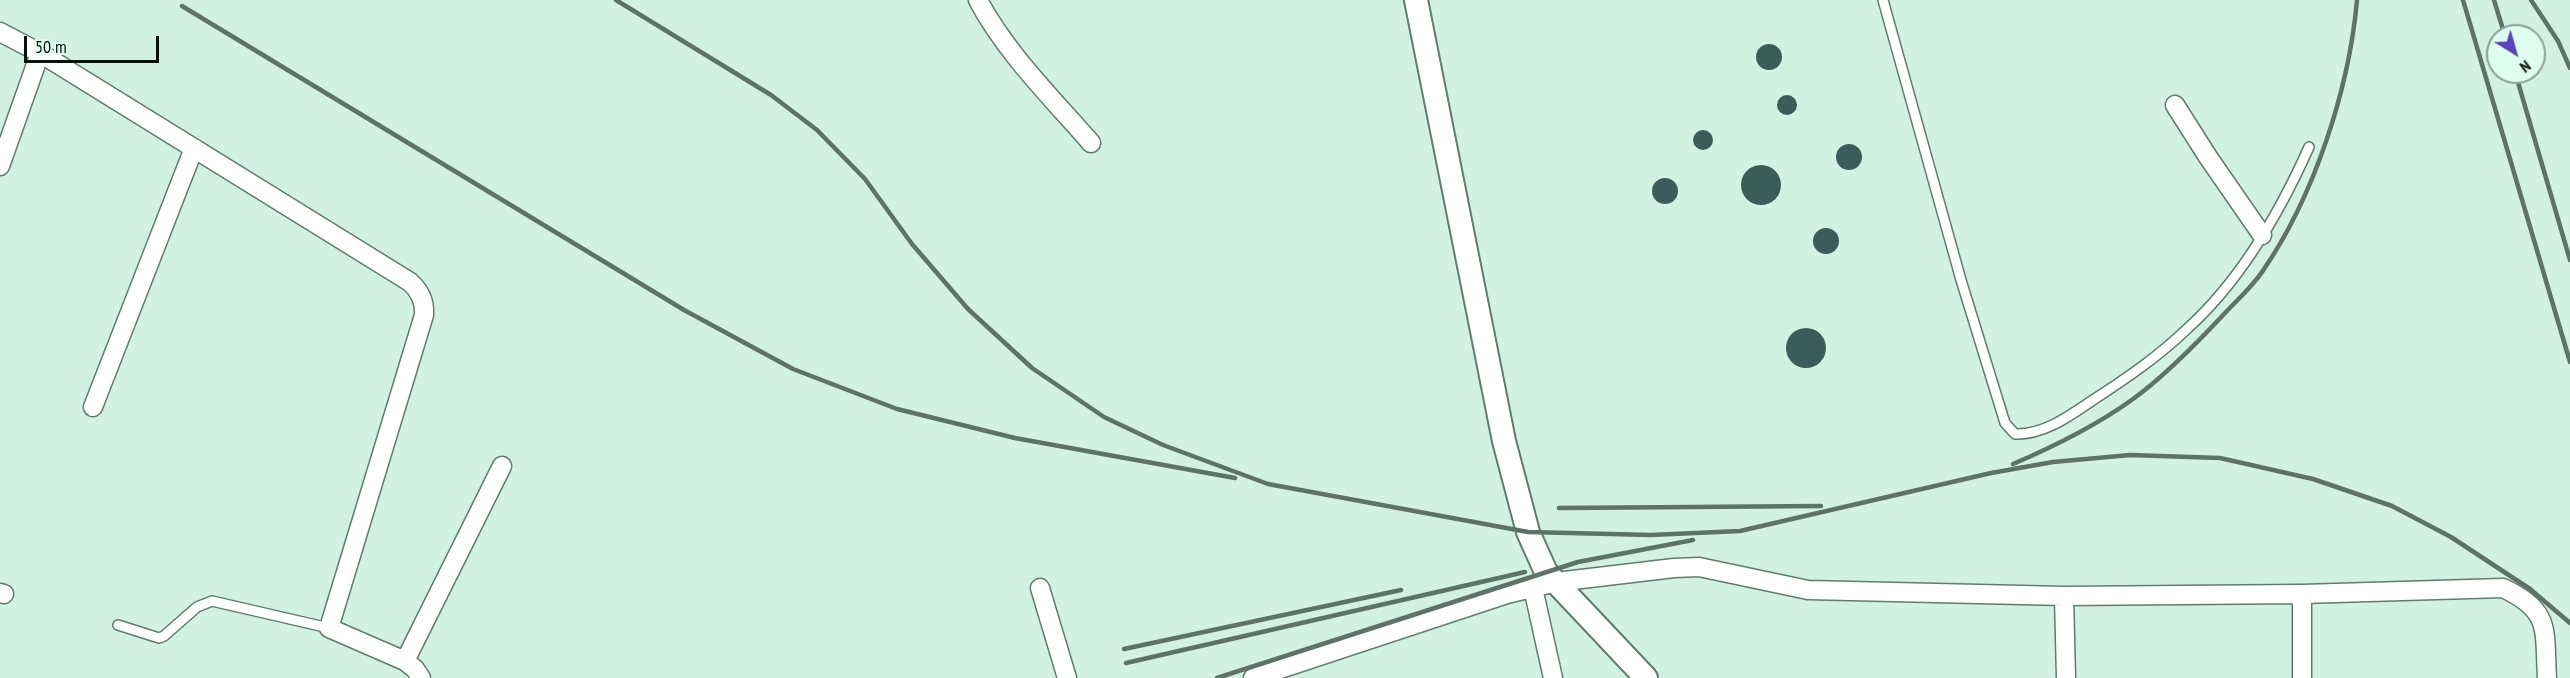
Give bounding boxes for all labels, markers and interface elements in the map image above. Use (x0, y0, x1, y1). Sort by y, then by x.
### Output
scale bar (27, 24, 162, 62)
north arrow (2486, 24, 2546, 84)
text: 50 m (35, 35, 67, 58)
text: N (2516, 56, 2535, 77)

